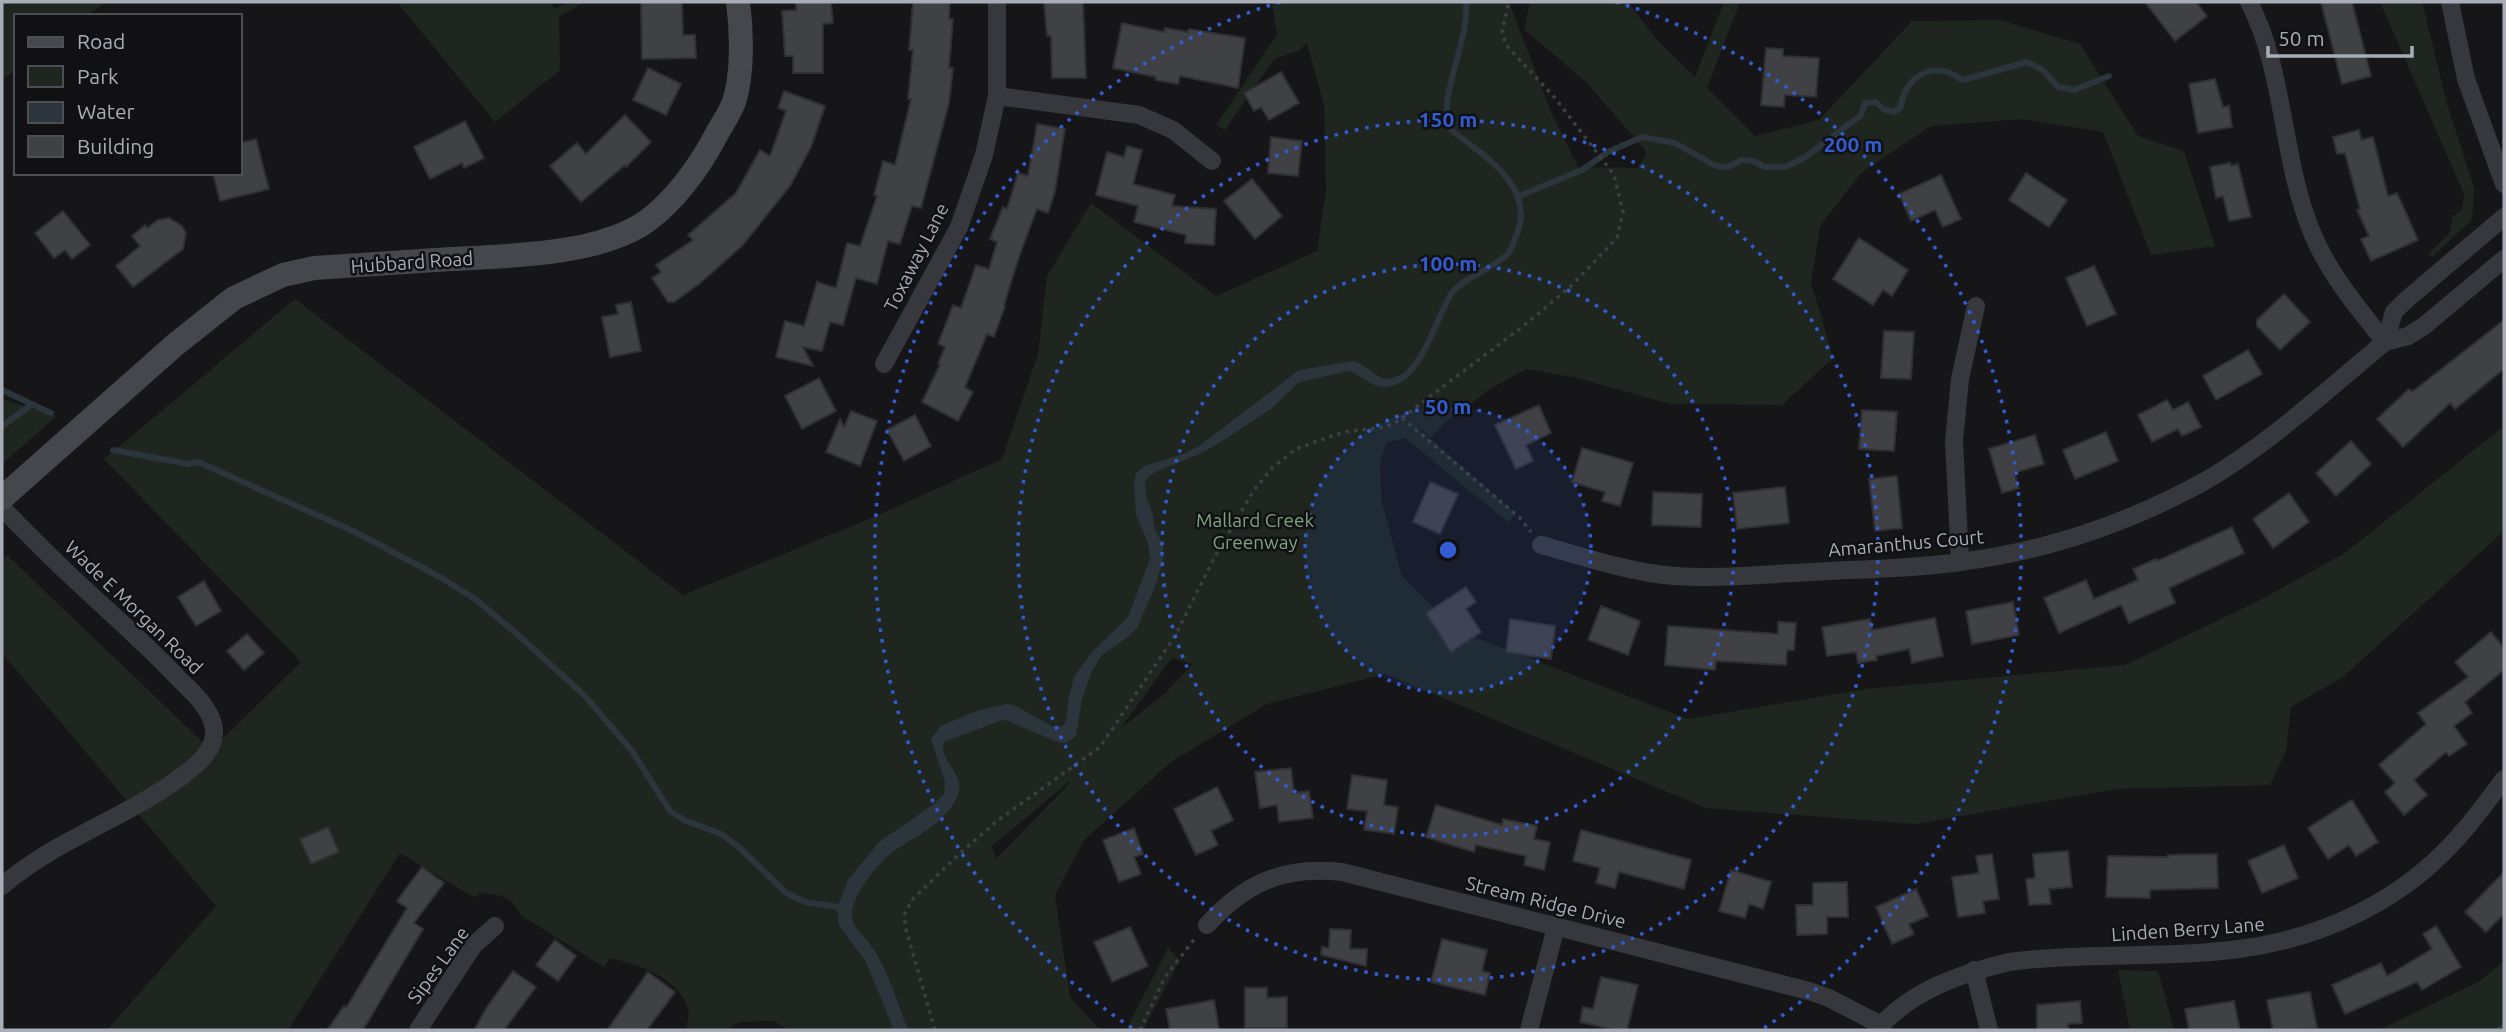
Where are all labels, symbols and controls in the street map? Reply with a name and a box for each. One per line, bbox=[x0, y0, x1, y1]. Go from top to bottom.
legend bbox=[14, 14, 242, 175]
scale bar bbox=[2268, 14, 2412, 58]
text: 50 m bbox=[2278, 26, 2325, 50]
text: Road bbox=[77, 29, 125, 53]
text: Park bbox=[77, 64, 119, 88]
text: Water bbox=[77, 99, 135, 123]
text: 150 m bbox=[1419, 107, 1477, 131]
text: 200 m bbox=[1824, 132, 1882, 156]
text: Building bbox=[77, 134, 154, 158]
street label: Toxaway Lane bbox=[879, 199, 953, 315]
street label: Hubbard Road bbox=[350, 247, 474, 277]
text: 100 m bbox=[1419, 251, 1477, 275]
text: 50 m bbox=[1425, 394, 1471, 418]
park label: Mallard Creek Greenway bbox=[1196, 509, 1314, 553]
street label: Amaranthus Court bbox=[1827, 525, 1985, 561]
street label: Wade E Morgan Road bbox=[61, 536, 207, 678]
centre of rings bbox=[1436, 538, 1460, 562]
street label: Stream Ridge Drive bbox=[1464, 872, 1628, 932]
street label: Linden Berry Lane bbox=[2111, 913, 2265, 945]
street label: Sipes Lane bbox=[403, 922, 473, 1008]

